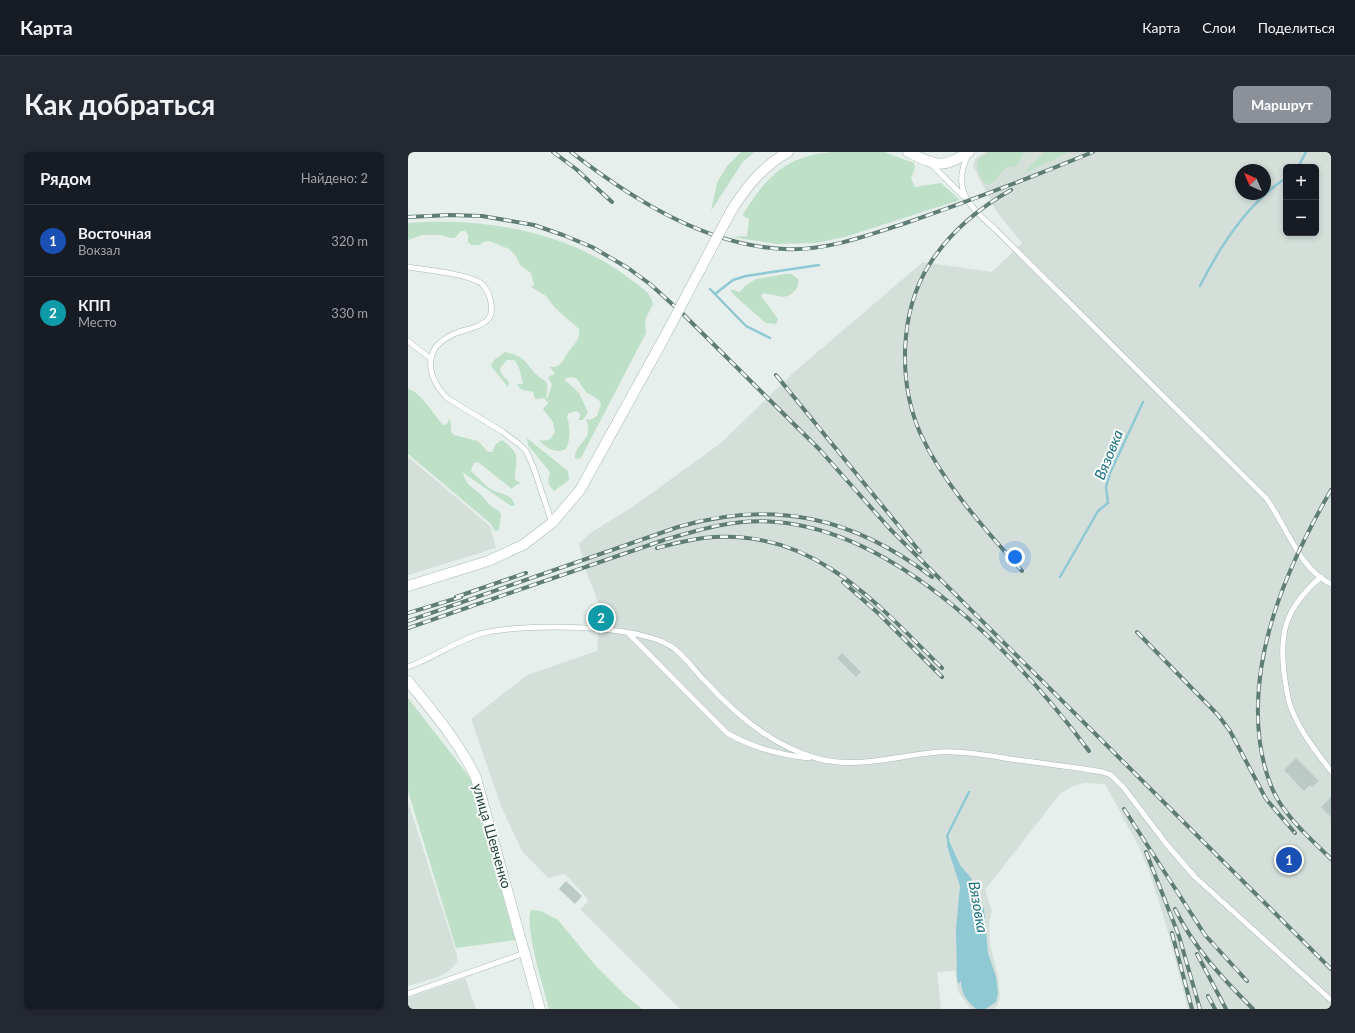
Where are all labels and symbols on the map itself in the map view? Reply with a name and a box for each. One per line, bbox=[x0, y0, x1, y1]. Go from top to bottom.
north arrow bbox=[1235, 164, 1271, 200]
water label: Вязовка bbox=[1090, 427, 1126, 482]
your location bbox=[1005, 547, 1025, 567]
pin: 2 bbox=[588, 603, 614, 633]
street label: улица Шевченко bbox=[469, 781, 516, 890]
pin: 1 bbox=[1276, 845, 1302, 875]
water label: Вязовка bbox=[966, 880, 992, 934]

